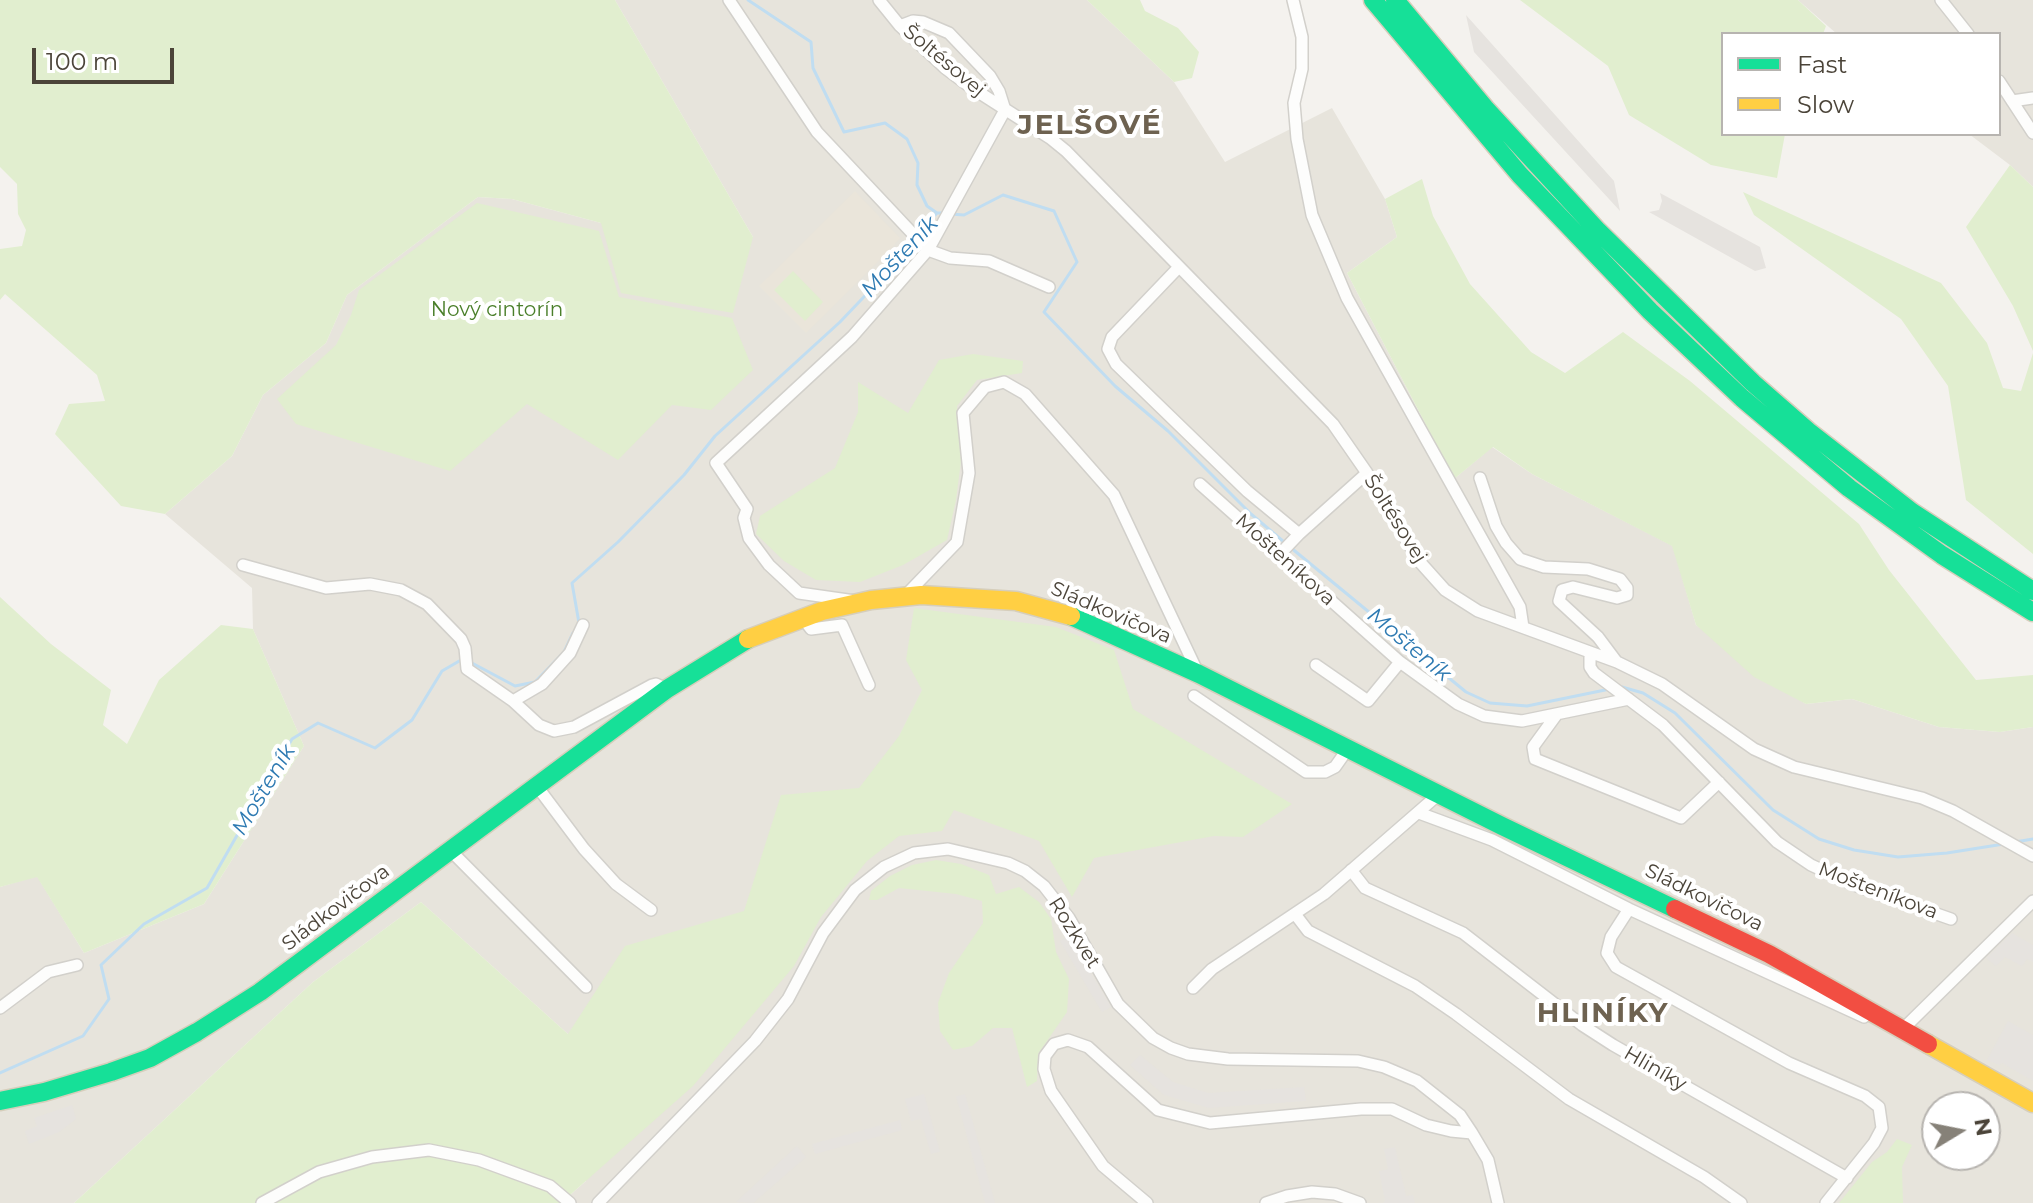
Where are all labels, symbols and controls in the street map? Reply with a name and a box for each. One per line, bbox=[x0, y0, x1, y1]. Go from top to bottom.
street label: Šoltésovej bbox=[898, 20, 990, 102]
scale bar bbox=[36, 32, 178, 82]
legend bbox=[1721, 32, 2001, 136]
text: 100 m bbox=[46, 47, 118, 76]
text: Fast bbox=[1797, 50, 1847, 79]
text: Slow bbox=[1797, 90, 1854, 119]
district label: JELŠOVÉ bbox=[1018, 109, 1162, 143]
water label: Mošteník bbox=[856, 211, 944, 303]
park label: Nový cintorín bbox=[431, 298, 563, 322]
street label: Šoltésovej bbox=[1358, 470, 1432, 568]
street label: Mošteníkova bbox=[1230, 509, 1340, 611]
street label: Sládkovičova bbox=[1047, 577, 1175, 649]
water label: Mošteník bbox=[1362, 602, 1456, 688]
water label: Mošteník bbox=[227, 740, 301, 840]
street label: Mošteníkova bbox=[1815, 857, 1941, 925]
street label: Sládkovičova bbox=[1641, 859, 1767, 937]
street label: Sládkovičova bbox=[277, 860, 395, 956]
street label: Rozkvet bbox=[1043, 893, 1105, 973]
district label: HLINÍKY bbox=[1537, 997, 1669, 1031]
street label: Hliníky bbox=[1619, 1042, 1691, 1096]
north arrow bbox=[1921, 1091, 2001, 1171]
text: N bbox=[1968, 1116, 1998, 1138]

